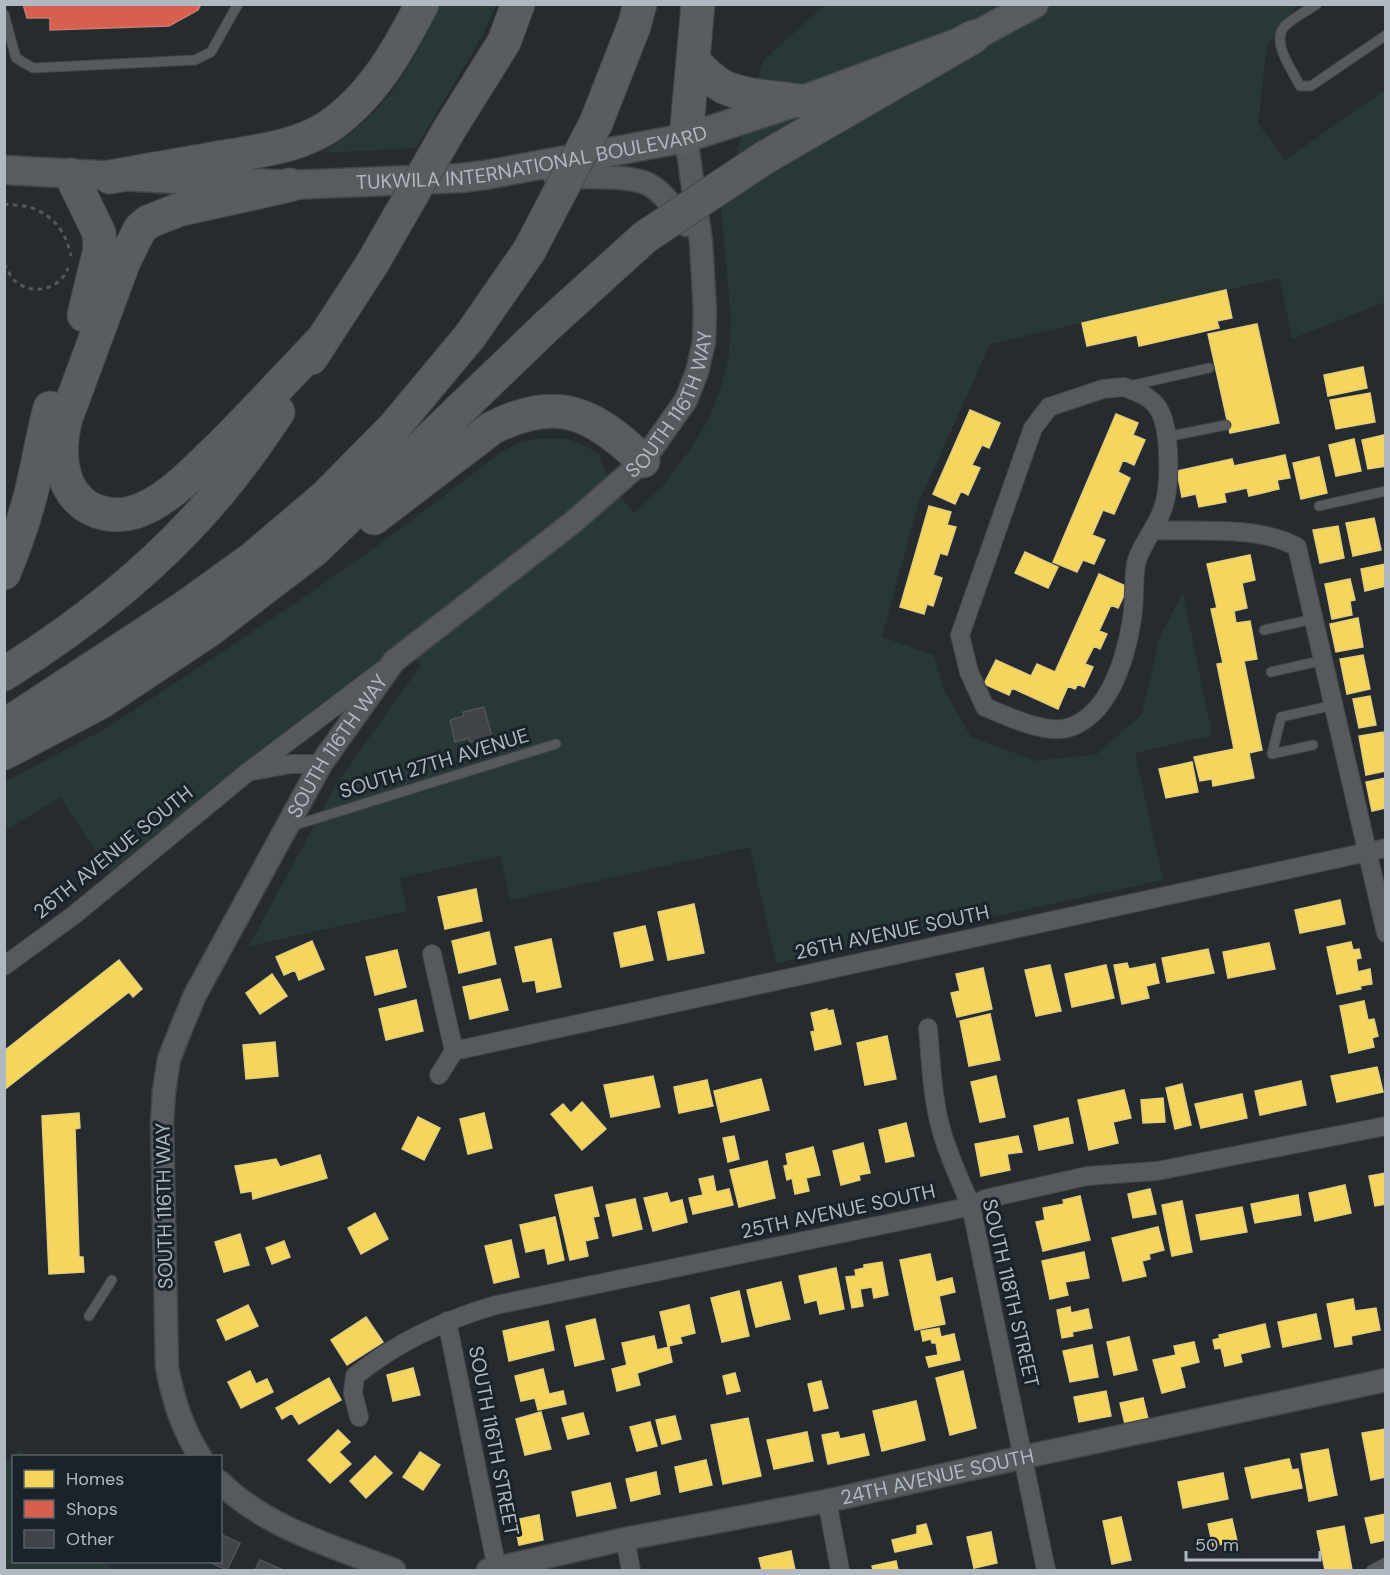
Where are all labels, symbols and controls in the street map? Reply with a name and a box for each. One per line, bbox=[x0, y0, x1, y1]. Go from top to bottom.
street label: TUKWILA INTERNATIONAL BOULEVARD bbox=[356, 119, 710, 195]
street label: SOUTH 116TH WAY bbox=[620, 330, 717, 483]
street label: SOUTH 116TH WAY bbox=[281, 669, 394, 822]
street label: SOUTH 27TH AVENUE bbox=[336, 722, 532, 804]
street label: 26TH AVENUE SOUTH bbox=[28, 780, 198, 924]
street label: 26TH AVENUE SOUTH bbox=[792, 899, 992, 965]
street label: SOUTH 116TH WAY bbox=[150, 1122, 178, 1289]
street label: 25TH AVENUE SOUTH bbox=[738, 1178, 938, 1244]
street label: SOUTH 118TH STREET bbox=[977, 1196, 1045, 1390]
street label: SOUTH 116TH STREET bbox=[463, 1344, 525, 1538]
street label: 24TH AVENUE SOUTH bbox=[838, 1442, 1036, 1511]
legend bbox=[12, 1455, 222, 1563]
text: Homes bbox=[66, 1467, 124, 1491]
text: Shops bbox=[66, 1497, 118, 1521]
scale bar bbox=[1186, 1524, 1320, 1562]
text: Other bbox=[66, 1527, 115, 1551]
text: 50 m bbox=[1195, 1533, 1239, 1557]

